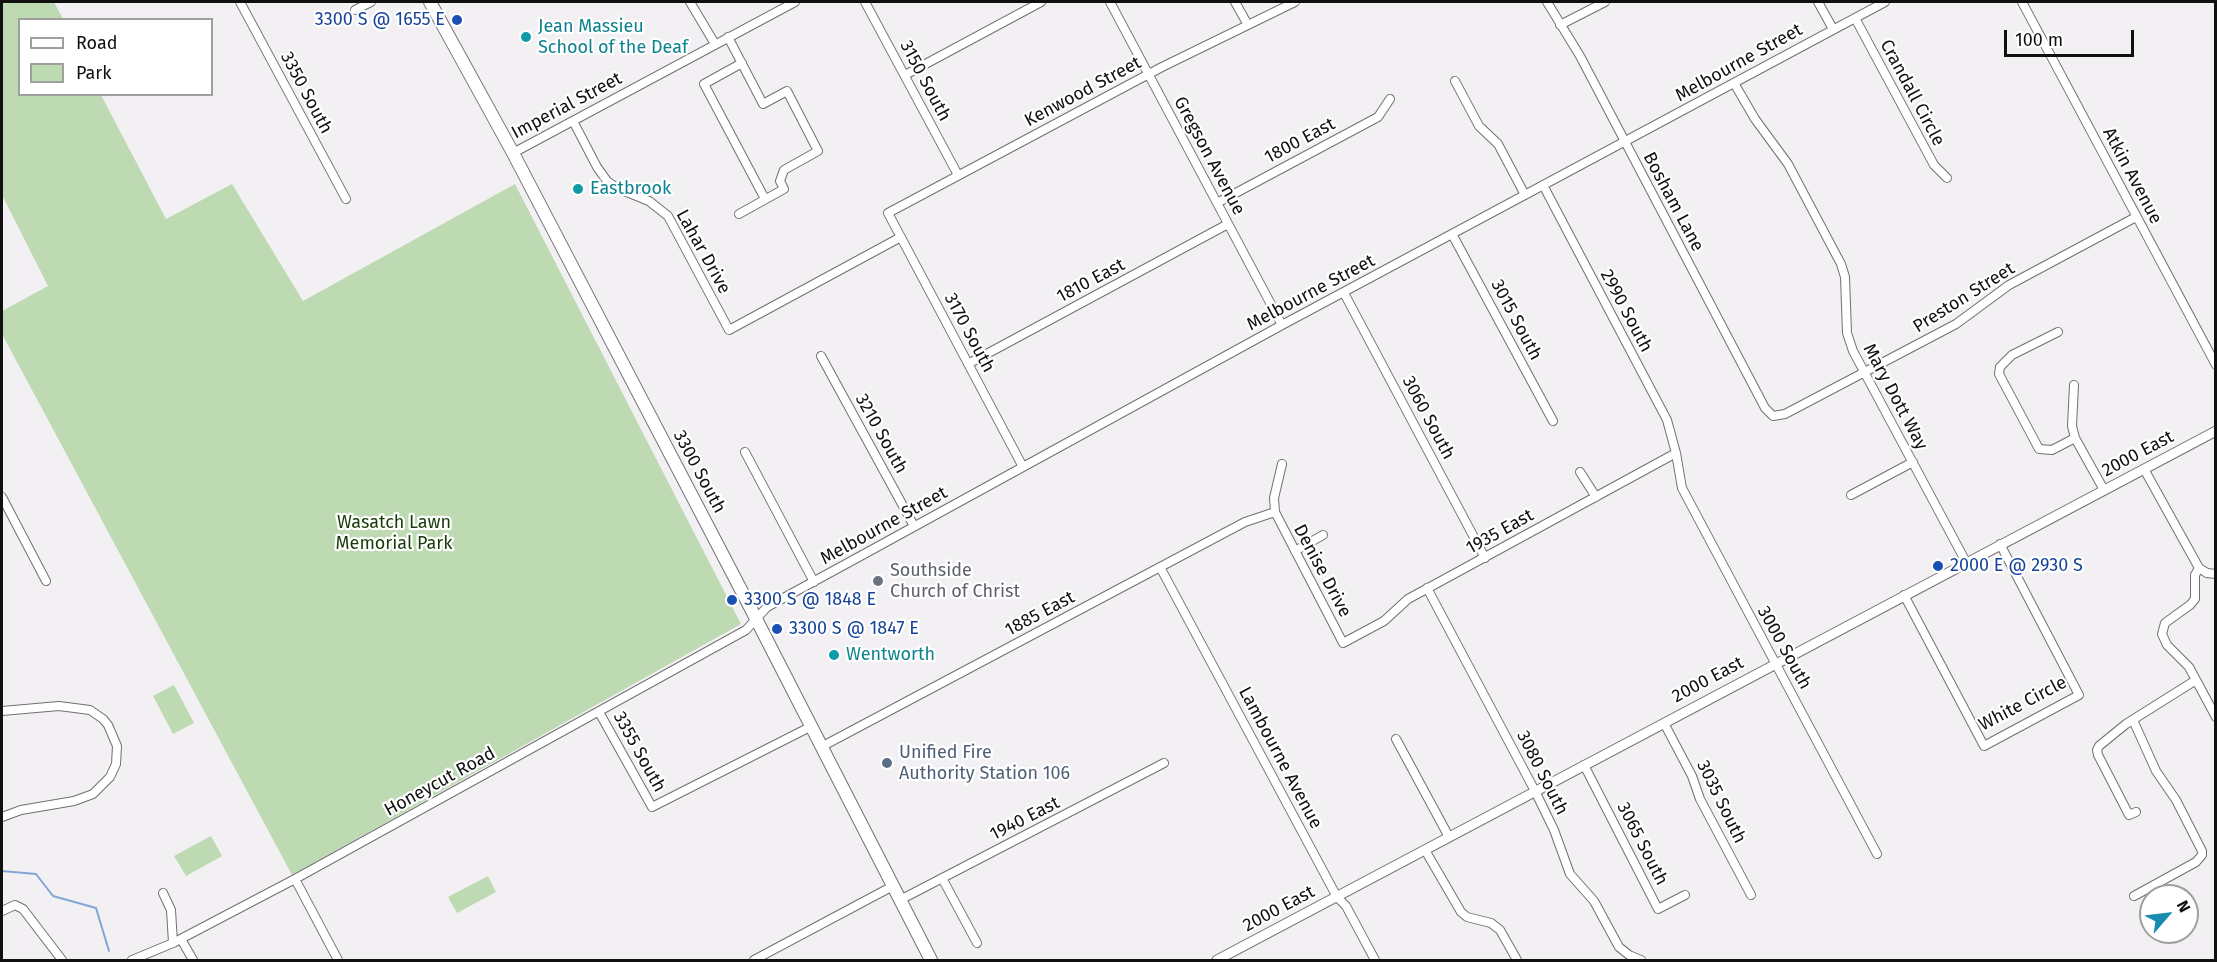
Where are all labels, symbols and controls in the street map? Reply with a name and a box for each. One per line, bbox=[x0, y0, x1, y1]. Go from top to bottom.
place label: 3300 S @ 1655 E bbox=[315, 9, 445, 31]
marker: 3300 S @ 1655 E bbox=[450, 13, 464, 27]
place label: Jean Massieu School of the Deaf bbox=[538, 16, 688, 58]
legend bbox=[18, 18, 213, 96]
scale bar bbox=[2007, 18, 2138, 56]
street label: Melbourne Street bbox=[1672, 19, 1806, 107]
text: 100 m bbox=[2015, 29, 2063, 51]
marker: Jean Massieu School of the Deaf bbox=[519, 30, 533, 44]
text: Road bbox=[76, 32, 118, 54]
street label: Crandall Circle bbox=[1875, 36, 1949, 150]
street label: 3150 South bbox=[895, 37, 955, 125]
street label: 3350 South bbox=[275, 48, 337, 138]
street label: Kenwood Street bbox=[1021, 52, 1145, 132]
text: Park bbox=[76, 62, 111, 84]
street label: Imperial Street bbox=[508, 68, 626, 144]
street label: Gregson Avenue bbox=[1169, 93, 1249, 219]
street label: 1800 East bbox=[1261, 114, 1339, 168]
street label: Atkin Avenue bbox=[2098, 124, 2166, 228]
street label: Bosham Lane bbox=[1638, 149, 1708, 255]
place label: Eastbrook bbox=[590, 178, 671, 200]
marker: Eastbrook bbox=[571, 182, 585, 196]
street label: Lahar Drive bbox=[671, 206, 735, 298]
street label: Melbourne Street bbox=[1243, 250, 1379, 336]
street label: 1810 East bbox=[1053, 254, 1129, 308]
street label: Preston Street bbox=[1909, 258, 2019, 338]
street label: 2990 South bbox=[1595, 266, 1657, 356]
street label: 3015 South bbox=[1486, 276, 1546, 364]
street label: 3170 South bbox=[939, 290, 999, 376]
street label: Mary Dott Way bbox=[1858, 340, 1932, 454]
street label: 3060 South bbox=[1397, 373, 1459, 463]
street label: 3210 South bbox=[850, 390, 912, 478]
street label: 2000 East bbox=[2099, 426, 2177, 482]
street label: 3300 South bbox=[668, 427, 730, 517]
street label: Melbourne Street bbox=[817, 482, 951, 570]
street label: 1935 East bbox=[1463, 505, 1537, 559]
park label: Wasatch Lawn Memorial Park bbox=[336, 512, 452, 554]
street label: Denise Drive bbox=[1288, 521, 1356, 621]
place label: 2000 E @ 2930 S bbox=[1950, 555, 2083, 577]
marker: 2000 E @ 2930 S bbox=[1931, 559, 1945, 573]
place label: Southside Church of Christ bbox=[890, 560, 1020, 602]
marker: Southside Church of Christ bbox=[871, 574, 885, 588]
street label: 1885 East bbox=[1002, 587, 1078, 641]
place label: 3300 S @ 1848 E bbox=[744, 589, 876, 611]
marker: 3300 S @ 1848 E bbox=[725, 593, 739, 607]
street label: 3000 South bbox=[1752, 603, 1816, 693]
place label: 3300 S @ 1847 E bbox=[789, 618, 919, 640]
marker: 3300 S @ 1847 E bbox=[770, 622, 784, 636]
place label: Wentworth bbox=[846, 644, 935, 666]
marker: Wentworth bbox=[827, 648, 841, 662]
street label: 2000 East bbox=[1669, 652, 1747, 708]
street label: White Circle bbox=[1975, 672, 2071, 736]
street label: Lambourne Avenue bbox=[1233, 683, 1327, 833]
street label: 3355 South bbox=[608, 708, 670, 796]
street label: 3080 South bbox=[1512, 727, 1572, 819]
place label: Unified Fire Authority Station 106 bbox=[899, 742, 1070, 784]
street label: Honeycut Road bbox=[381, 743, 499, 821]
marker: Unified Fire Authority Station 106 bbox=[880, 756, 894, 770]
street label: 3035 South bbox=[1692, 757, 1750, 847]
street label: 1940 East bbox=[987, 792, 1063, 846]
street label: 3065 South bbox=[1612, 799, 1672, 889]
street label: 2000 East bbox=[1240, 881, 1318, 937]
north arrow bbox=[2139, 884, 2199, 944]
text: N bbox=[2173, 897, 2194, 915]

